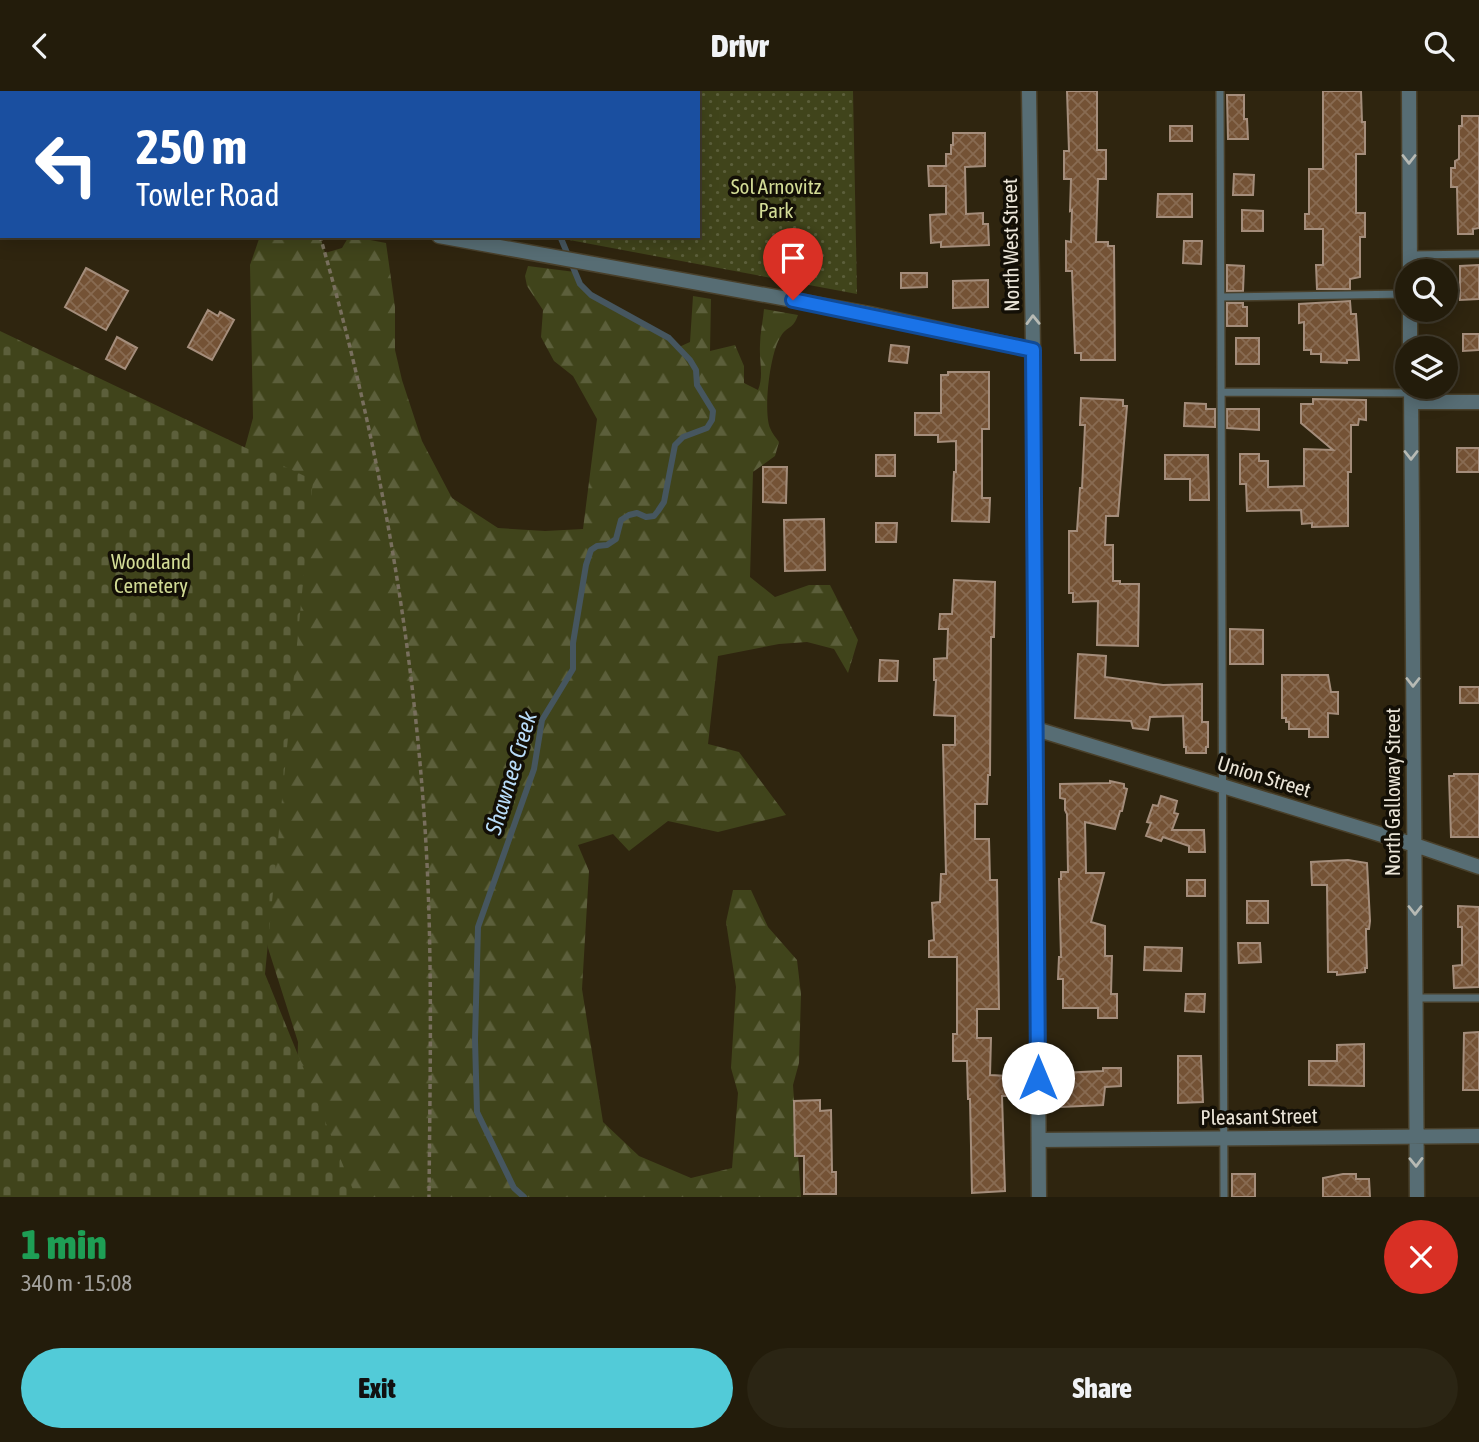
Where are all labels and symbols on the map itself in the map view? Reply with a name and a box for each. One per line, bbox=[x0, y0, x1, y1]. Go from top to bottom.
one-way arrow bbox=[1401, 154, 1417, 165]
park label: Sol Arnovitz Park bbox=[731, 174, 822, 222]
street label: North West Street bbox=[997, 178, 1023, 312]
pin bbox=[763, 228, 823, 300]
one-way arrow bbox=[1025, 315, 1041, 325]
one-way arrow bbox=[1403, 450, 1419, 461]
park label: Woodland Cemetery bbox=[111, 549, 191, 597]
one-way arrow bbox=[1405, 678, 1421, 688]
water label: Shawnee Creek bbox=[480, 708, 542, 838]
street label: North Galloway Street bbox=[1380, 708, 1404, 876]
street label: Union Street bbox=[1215, 750, 1314, 802]
one-way arrow bbox=[1407, 905, 1423, 916]
position arrow bbox=[1001, 1041, 1075, 1115]
street label: Pleasant Street bbox=[1200, 1103, 1318, 1129]
one-way arrow bbox=[1408, 1157, 1424, 1168]

